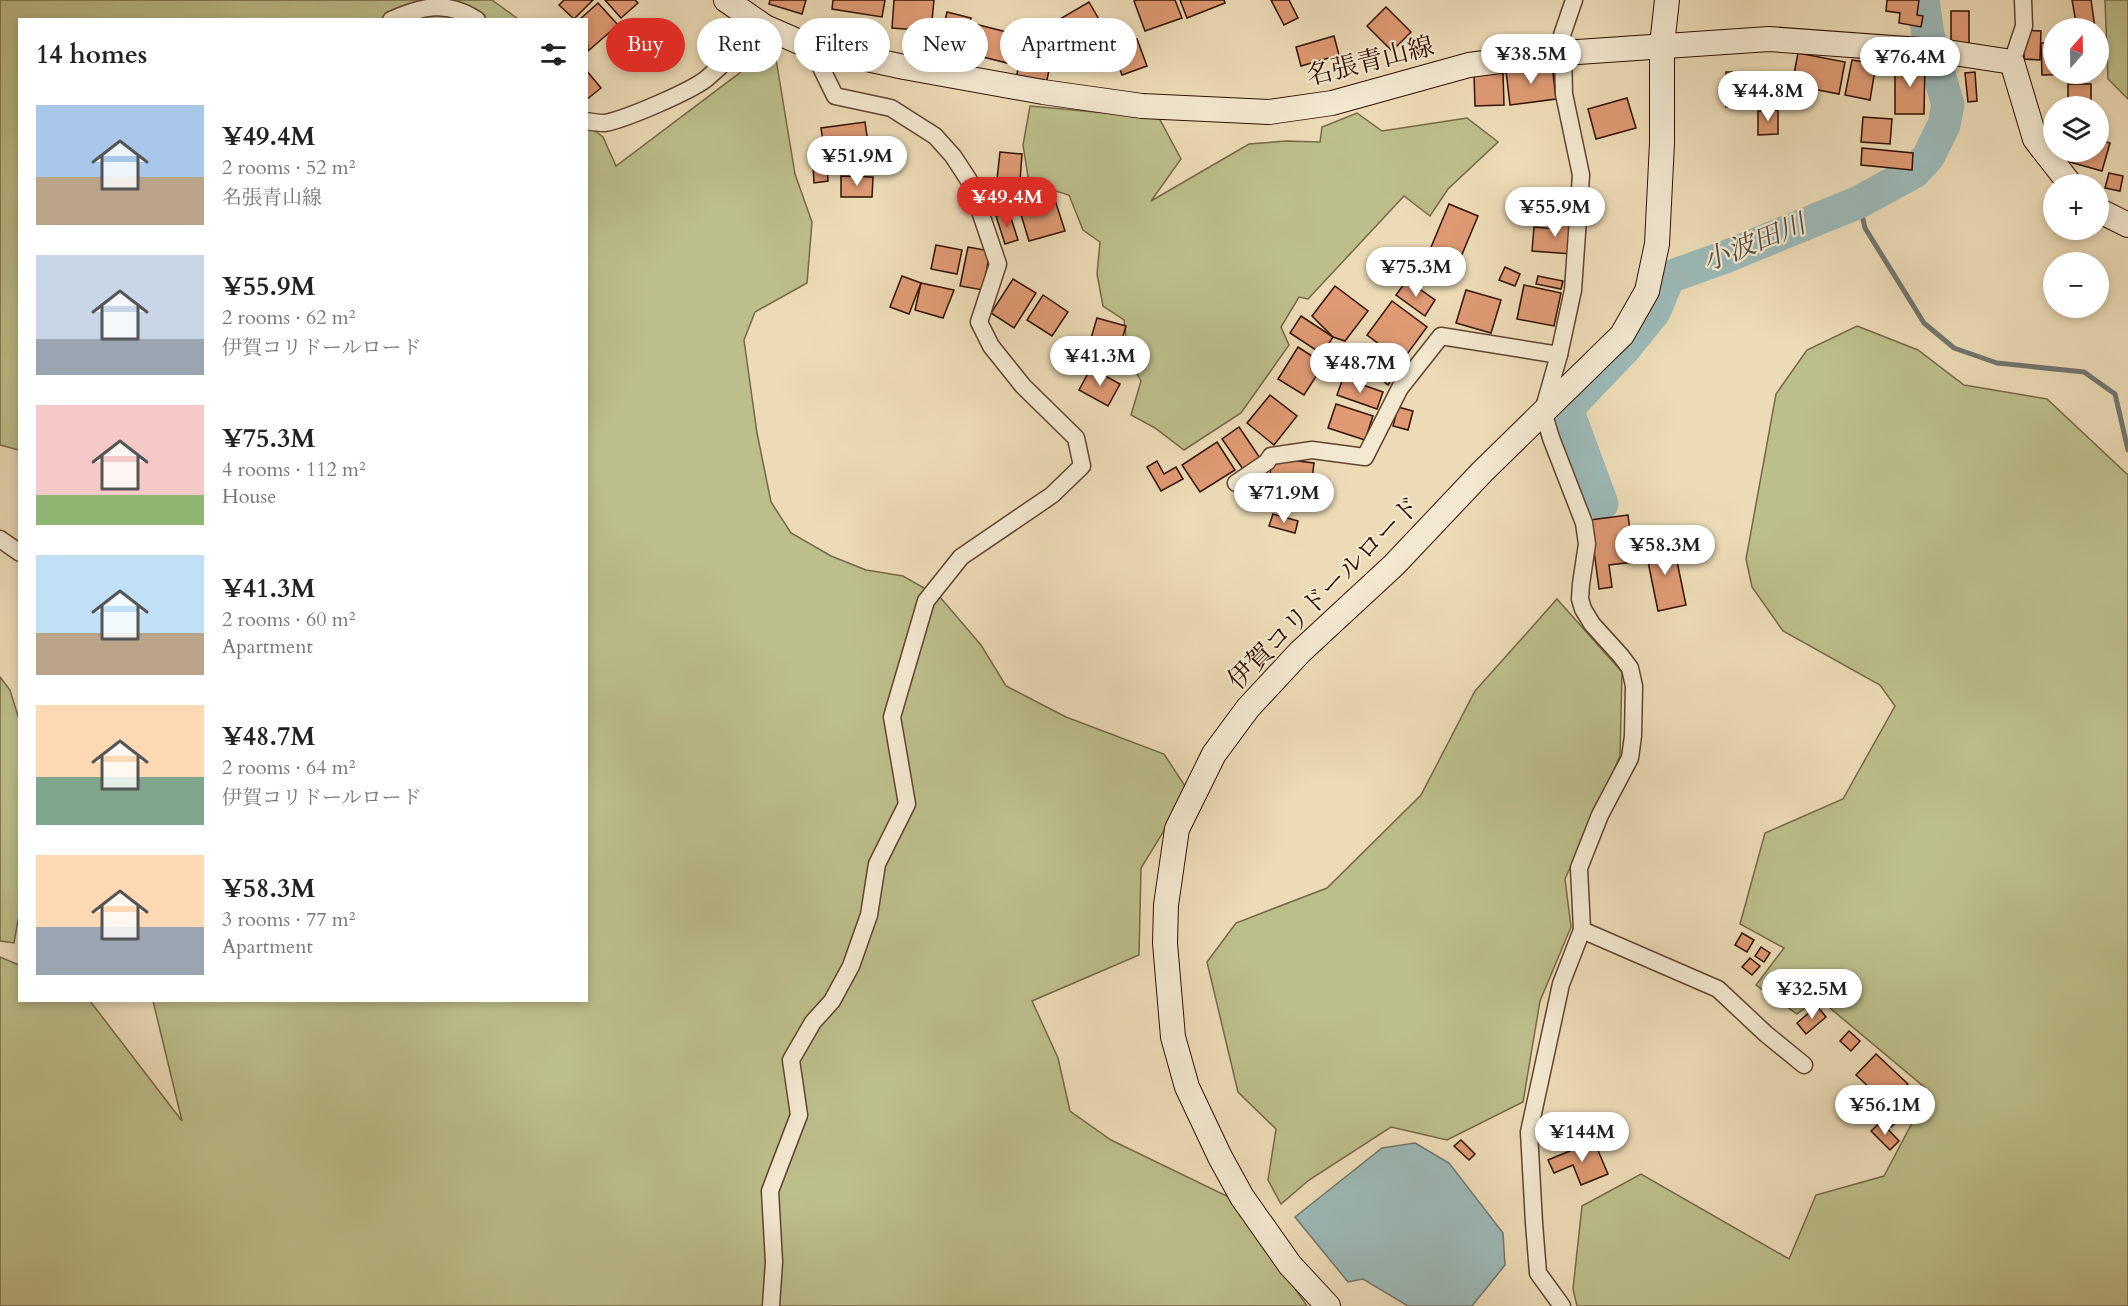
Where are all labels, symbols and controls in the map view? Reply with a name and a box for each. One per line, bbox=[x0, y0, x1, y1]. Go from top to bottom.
chip: Buy bbox=[606, 18, 685, 72]
chip: Rent bbox=[697, 18, 782, 72]
chip: Filters bbox=[794, 18, 890, 72]
chip: New bbox=[902, 18, 988, 72]
chip: Apartment bbox=[1000, 18, 1137, 72]
north arrow bbox=[2043, 18, 2109, 84]
map controls bbox=[2043, 18, 2109, 318]
street label: 名張青山線 bbox=[1303, 28, 1437, 94]
pin: ¥38.5M bbox=[1482, 34, 1580, 85]
text: 14 homes bbox=[36, 37, 147, 72]
pin: ¥76.4M bbox=[1861, 37, 1959, 88]
icon: filters bbox=[537, 38, 570, 71]
text: ¥38.5M bbox=[1495, 40, 1567, 67]
text: ¥76.4M bbox=[1874, 43, 1946, 70]
pin: ¥44.8M bbox=[1719, 71, 1817, 122]
text: ¥44.8M bbox=[1732, 77, 1804, 104]
button: layers bbox=[2043, 96, 2109, 162]
text: ¥49.4M bbox=[222, 119, 315, 154]
icon: home bbox=[84, 129, 156, 201]
pin: ¥51.9M bbox=[808, 136, 906, 187]
text: ¥51.9M bbox=[821, 142, 893, 169]
text: 2 rooms · 52 m² bbox=[222, 154, 355, 181]
button: + bbox=[2043, 174, 2109, 240]
pin: ¥49.4M bbox=[958, 177, 1056, 228]
text: ¥49.4M bbox=[971, 183, 1043, 210]
text: 名張青山線 bbox=[222, 184, 322, 211]
pin: ¥55.9M bbox=[1506, 187, 1604, 238]
text: ¥55.9M bbox=[1519, 193, 1591, 220]
water label: 小波田川 bbox=[1697, 204, 1814, 280]
pin: ¥75.3M bbox=[1367, 247, 1465, 298]
button: − bbox=[2043, 252, 2109, 318]
text: ¥75.3M bbox=[1380, 253, 1452, 280]
text: ¥55.9M bbox=[222, 269, 315, 304]
icon: home bbox=[84, 279, 156, 351]
text: 2 rooms · 62 m² bbox=[222, 304, 355, 331]
text: 伊賀コリドールロード bbox=[222, 334, 422, 361]
pin: ¥41.3M bbox=[1051, 336, 1149, 387]
text: ¥41.3M bbox=[1064, 342, 1136, 369]
pin: ¥48.7M bbox=[1311, 343, 1409, 394]
text: ¥48.7M bbox=[1324, 349, 1396, 376]
text: ¥75.3M bbox=[222, 421, 315, 456]
icon: home bbox=[84, 429, 156, 501]
text: 4 rooms · 112 m² bbox=[222, 456, 366, 483]
pin: ¥71.9M bbox=[1235, 473, 1333, 524]
text: ¥71.9M bbox=[1248, 479, 1320, 506]
text: House bbox=[222, 483, 276, 510]
street label: 伊賀コリドールロード bbox=[1220, 489, 1428, 697]
pin: ¥58.3M bbox=[1616, 525, 1714, 576]
text: ¥58.3M bbox=[1629, 531, 1701, 558]
text: ¥41.3M bbox=[222, 571, 315, 606]
icon: home bbox=[84, 579, 156, 651]
text: 2 rooms · 60 m² bbox=[222, 606, 355, 633]
text: Apartment bbox=[222, 633, 313, 660]
text: ¥48.7M bbox=[222, 719, 315, 754]
icon: home bbox=[84, 729, 156, 801]
text: 2 rooms · 64 m² bbox=[222, 754, 355, 781]
text: 伊賀コリドールロード bbox=[222, 784, 422, 811]
text: ¥58.3M bbox=[222, 871, 315, 906]
icon: home bbox=[84, 879, 156, 951]
text: 3 rooms · 77 m² bbox=[222, 906, 355, 933]
text: Apartment bbox=[222, 933, 313, 960]
pin: ¥32.5M bbox=[1763, 969, 1861, 1020]
text: ¥32.5M bbox=[1776, 975, 1848, 1002]
pin: ¥56.1M bbox=[1836, 1085, 1934, 1136]
text: ¥56.1M bbox=[1849, 1091, 1921, 1118]
pin: ¥144M bbox=[1540, 1112, 1624, 1163]
text: ¥144M bbox=[1549, 1118, 1615, 1145]

